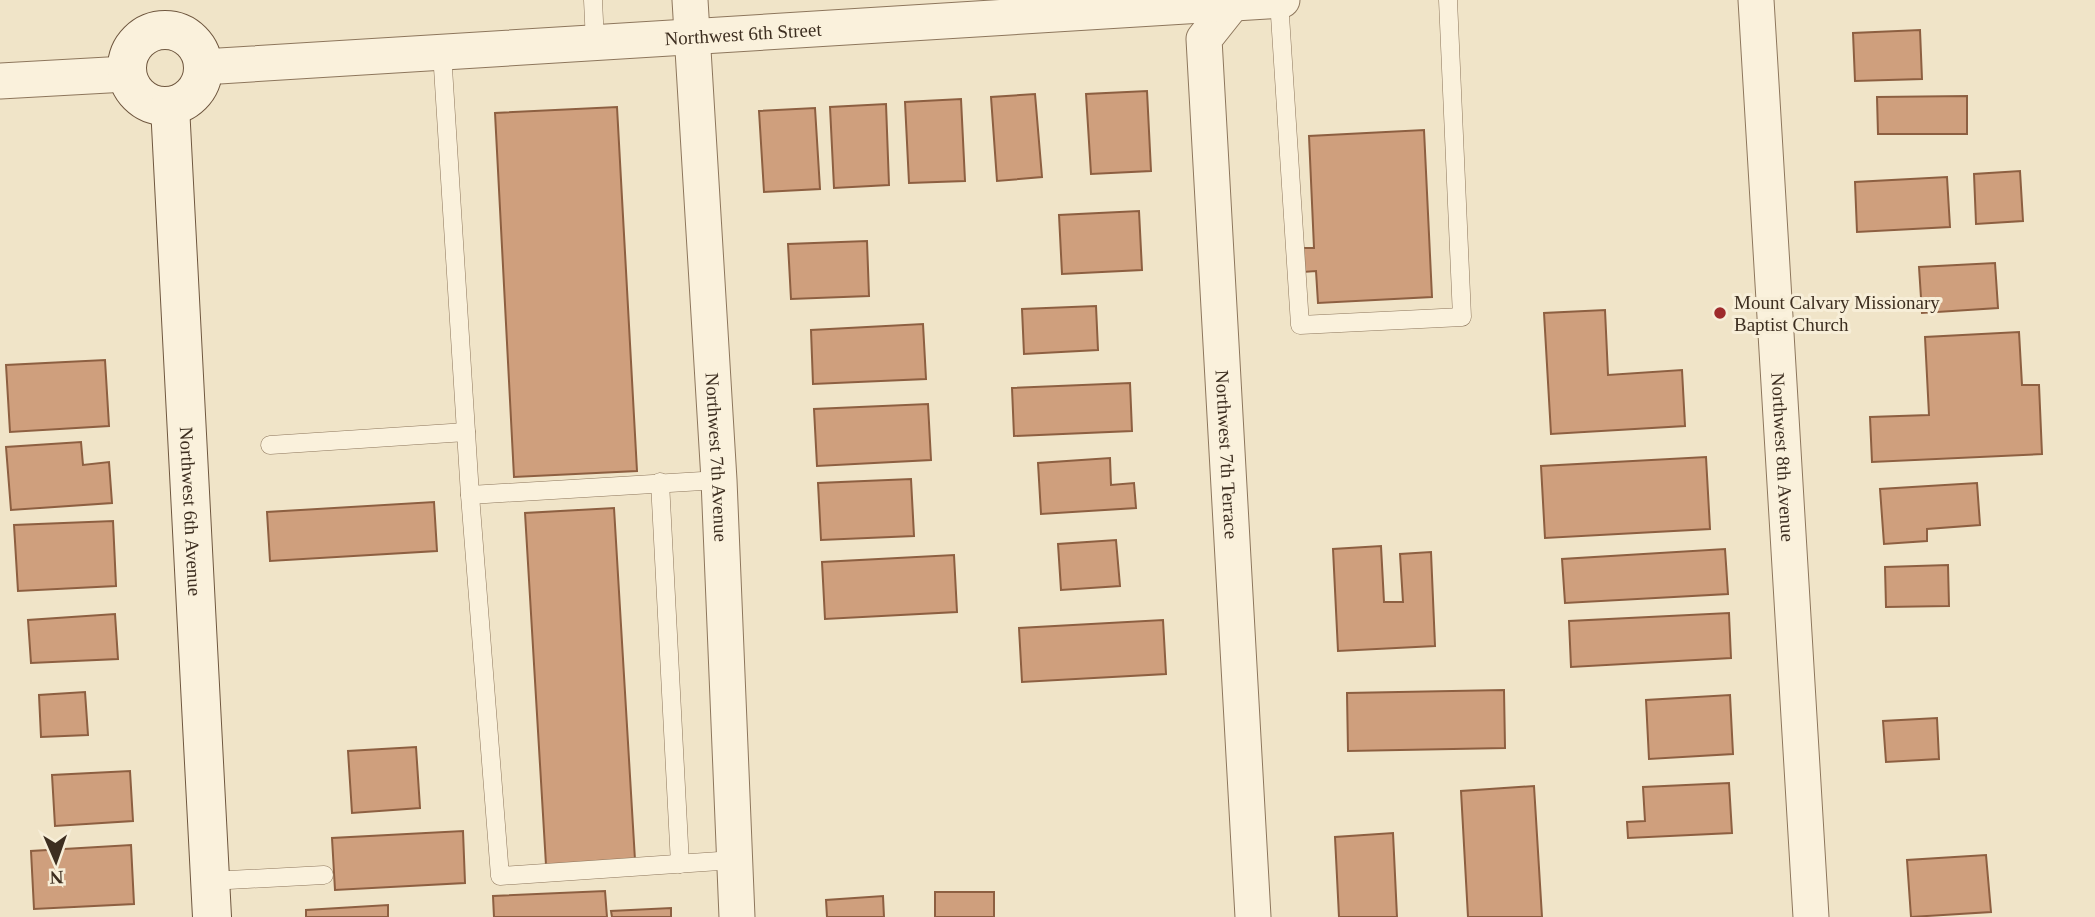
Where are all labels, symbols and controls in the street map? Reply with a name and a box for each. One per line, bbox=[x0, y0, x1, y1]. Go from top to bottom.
street label: Northwest 6th Street bbox=[664, 18, 823, 49]
place label: Mount Calvary Missionary Baptist Church bbox=[1734, 292, 1940, 335]
marker: Mount Calvary Missionary Baptist Church bbox=[1712, 305, 1728, 321]
street label: Northwest 7th Terrace bbox=[1212, 369, 1242, 540]
street label: Northwest 7th Avenue bbox=[702, 372, 732, 542]
street label: Northwest 8th Avenue bbox=[1768, 372, 1799, 542]
street label: Northwest 6th Avenue bbox=[176, 426, 206, 597]
north arrow bbox=[21, 826, 91, 896]
text: N bbox=[49, 867, 64, 888]

